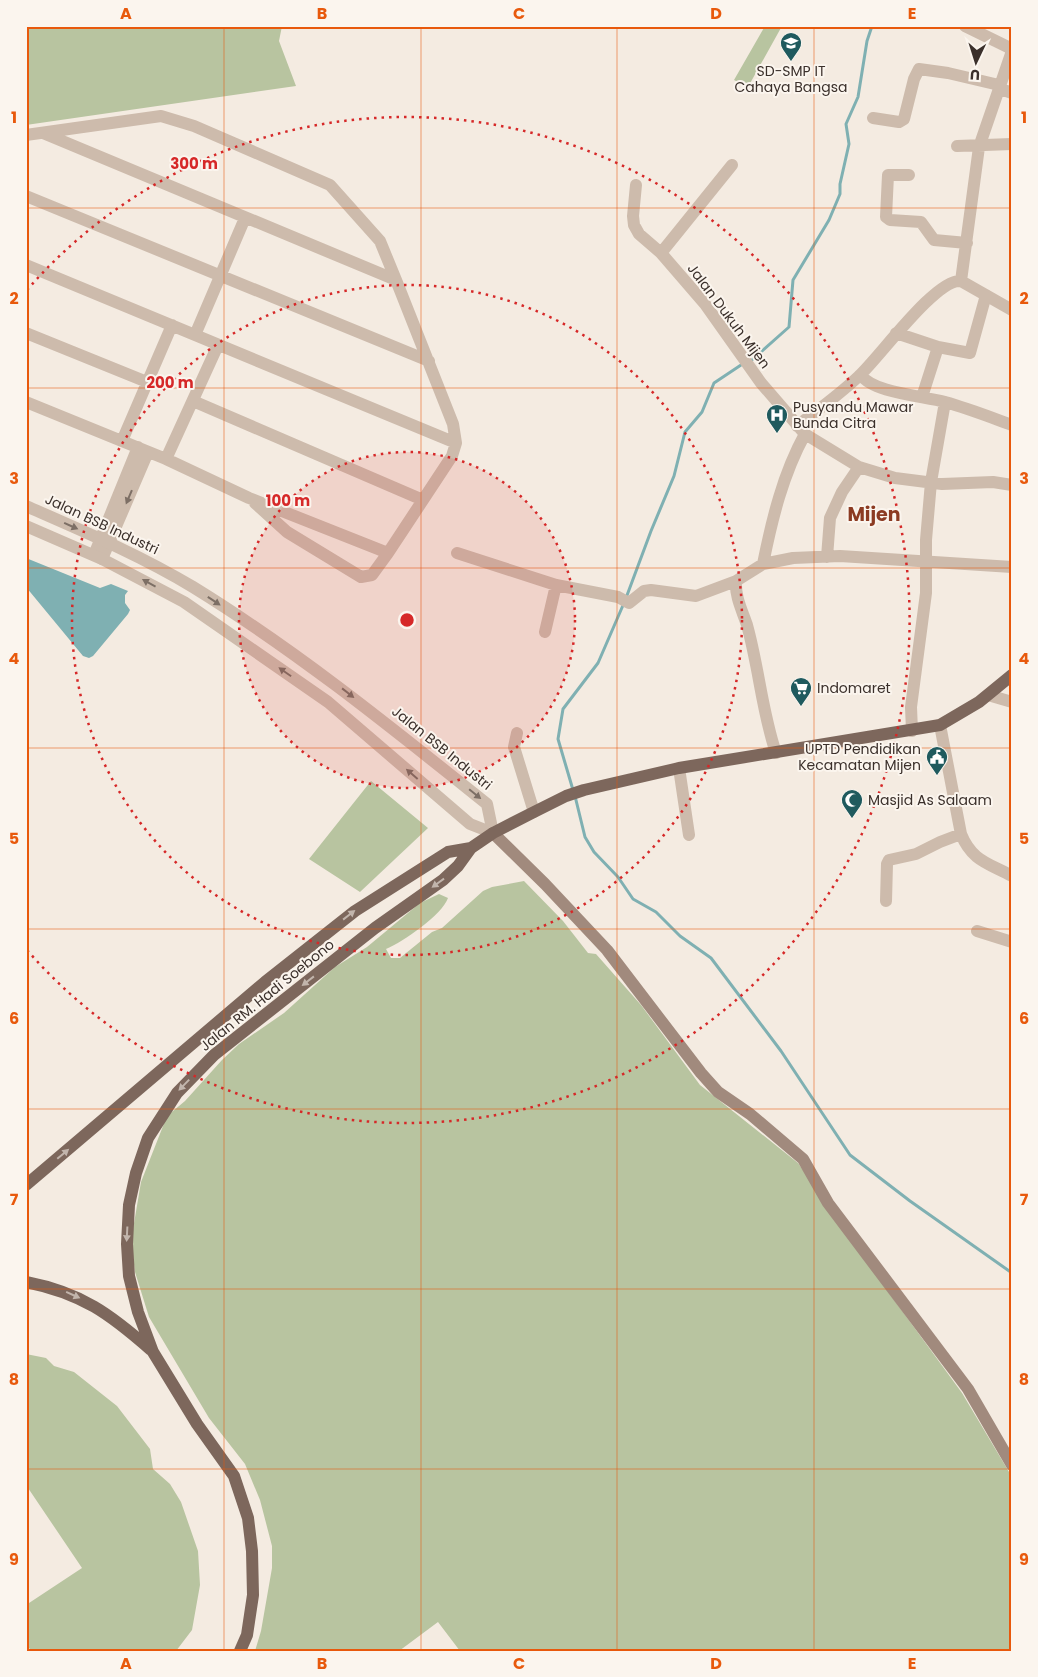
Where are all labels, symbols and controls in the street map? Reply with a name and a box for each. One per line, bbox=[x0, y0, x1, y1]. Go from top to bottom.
text: A bbox=[120, 2, 132, 25]
text: B bbox=[317, 2, 327, 25]
text: C bbox=[513, 2, 525, 25]
text: D bbox=[710, 2, 722, 25]
text: E bbox=[908, 2, 916, 25]
school or university icon: SD-SMP IT Cahaya Bangsa bbox=[779, 31, 803, 62]
north arrow bbox=[950, 38, 1000, 88]
place label: SD-SMP IT Cahaya Bangsa bbox=[734, 61, 848, 97]
text: U bbox=[969, 65, 981, 85]
text: 1 bbox=[11, 106, 17, 129]
text: 1 bbox=[1021, 106, 1027, 129]
text: 300 m bbox=[170, 153, 218, 174]
street label: Jalan Dukuh Mijen bbox=[683, 259, 775, 373]
text: 2 bbox=[9, 287, 19, 310]
text: 2 bbox=[1019, 287, 1029, 310]
text: 200 m bbox=[146, 372, 194, 393]
place label: Pusyandu Mawar Bunda Citra bbox=[793, 397, 914, 433]
hospital icon: Pusyandu Mawar Bunda Citra bbox=[765, 403, 789, 434]
text: 3 bbox=[9, 467, 19, 490]
text: 3 bbox=[1019, 467, 1029, 490]
street label: Jalan BSB Industri bbox=[42, 489, 162, 559]
one-way arrow bbox=[124, 489, 132, 504]
text: 100 m bbox=[266, 490, 310, 511]
district label: Mijen bbox=[847, 501, 901, 528]
one-way arrow bbox=[64, 522, 78, 530]
one-way arrow bbox=[142, 579, 157, 587]
one-way arrow bbox=[208, 596, 221, 606]
centre of rings bbox=[398, 611, 416, 629]
text: 4 bbox=[9, 647, 20, 670]
text: 4 bbox=[1019, 647, 1030, 670]
one-way arrow bbox=[278, 667, 292, 677]
supermarket icon: Indomaret bbox=[789, 676, 813, 707]
place label: Indomaret bbox=[817, 678, 891, 698]
one-way arrow bbox=[341, 688, 355, 698]
street label: Jalan BSB Industri bbox=[388, 701, 496, 795]
place label: UPTD Pendidikan Kecamatan Mijen bbox=[798, 739, 921, 775]
public building icon: UPTD Pendidikan Kecamatan Mijen bbox=[925, 745, 949, 776]
one-way arrow bbox=[405, 768, 418, 779]
mosque icon: Masjid As Salaam bbox=[840, 788, 864, 819]
one-way arrow bbox=[469, 789, 482, 800]
place label: Masjid As Salaam bbox=[868, 790, 992, 810]
text: 5 bbox=[9, 827, 19, 850]
text: 5 bbox=[1019, 827, 1029, 850]
one-way arrow bbox=[431, 878, 445, 888]
one-way arrow bbox=[342, 910, 356, 920]
street label: Jalan RM. Hadi Soebono bbox=[196, 934, 339, 1056]
one-way arrow bbox=[302, 975, 315, 986]
text: 6 bbox=[9, 1007, 19, 1030]
text: 6 bbox=[1019, 1007, 1029, 1030]
one-way arrow bbox=[178, 1079, 190, 1091]
one-way arrow bbox=[57, 1148, 69, 1160]
text: 7 bbox=[10, 1188, 19, 1211]
text: 7 bbox=[1020, 1188, 1029, 1211]
one-way arrow bbox=[123, 1226, 131, 1242]
one-way arrow bbox=[66, 1292, 80, 1300]
text: 8 bbox=[9, 1368, 19, 1391]
text: 8 bbox=[1019, 1368, 1029, 1391]
text: 9 bbox=[9, 1548, 19, 1571]
text: 9 bbox=[1019, 1548, 1029, 1571]
text: A bbox=[120, 1652, 132, 1675]
text: B bbox=[317, 1652, 327, 1675]
text: C bbox=[513, 1652, 525, 1675]
text: D bbox=[710, 1652, 722, 1675]
text: E bbox=[908, 1652, 916, 1675]

